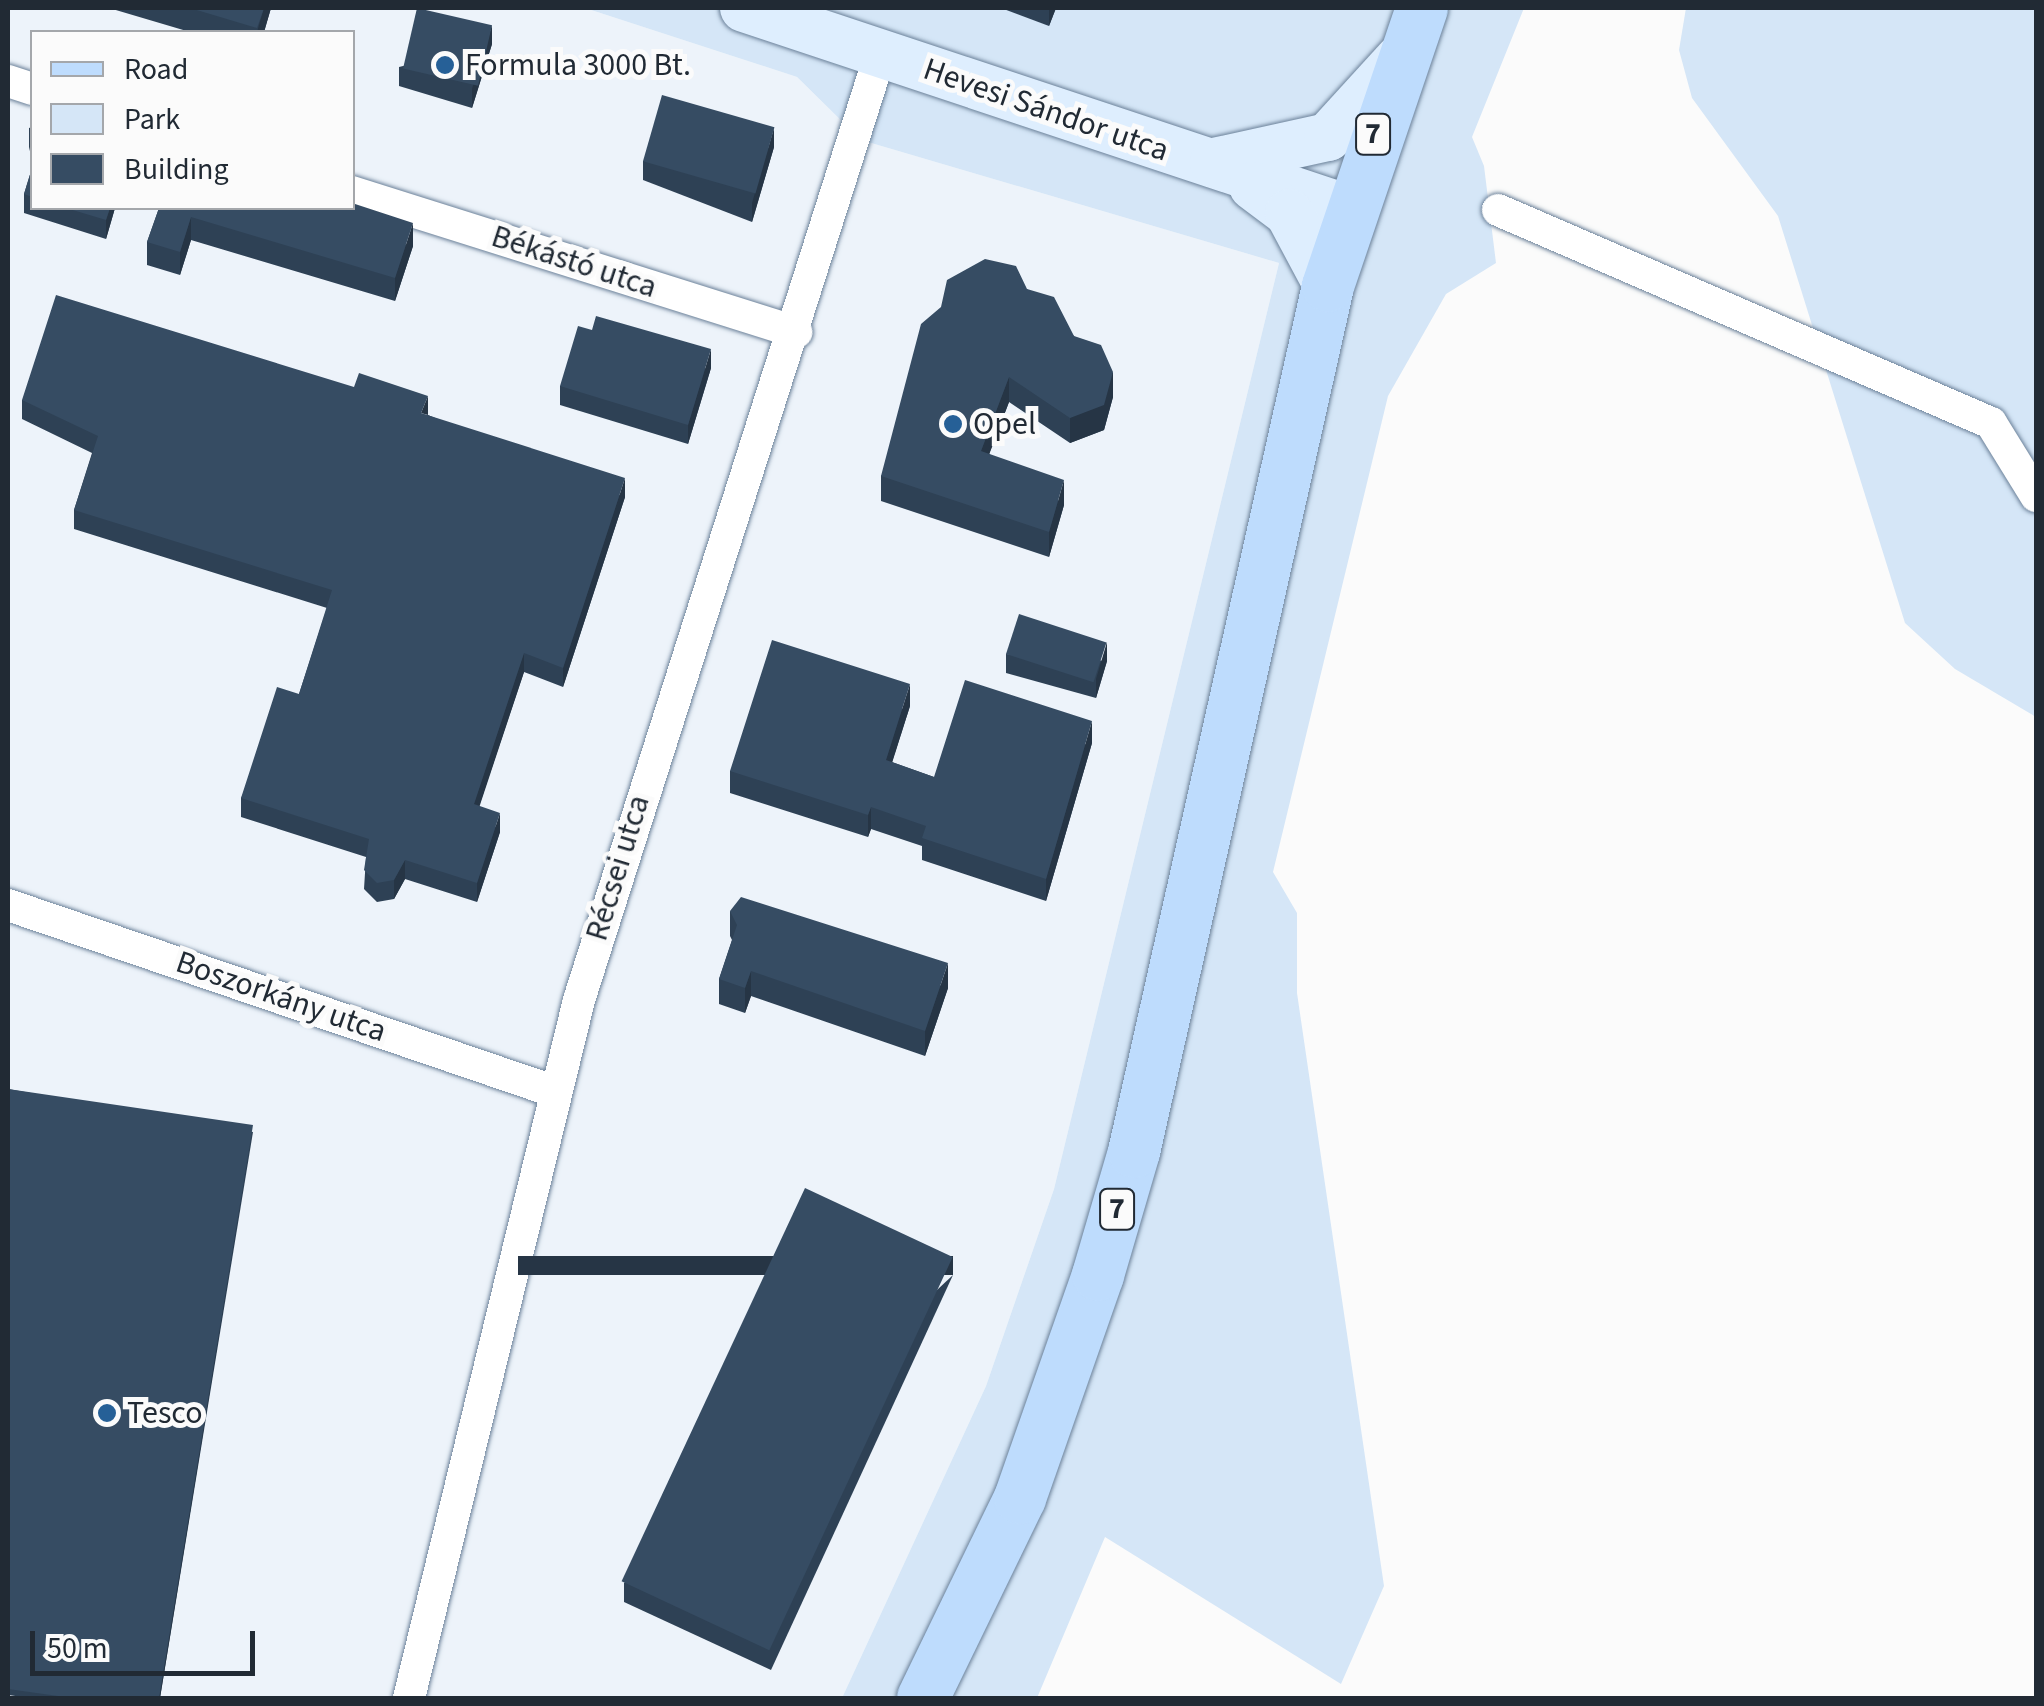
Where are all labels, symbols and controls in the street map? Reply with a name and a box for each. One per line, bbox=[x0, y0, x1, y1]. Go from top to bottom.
legend bbox=[30, 30, 355, 210]
place label: Formula 3000 Bt. bbox=[465, 46, 691, 84]
text: Road bbox=[124, 48, 188, 91]
street label: Hevesi Sándor utca bbox=[918, 50, 1174, 170]
marker: Formula 3000 Bt. bbox=[434, 54, 456, 76]
text: Park bbox=[124, 98, 180, 141]
road number: 7 bbox=[1353, 109, 1393, 159]
text: Building bbox=[124, 148, 229, 191]
street label: Békástó utca bbox=[487, 217, 661, 307]
place label: Opel bbox=[973, 405, 1036, 443]
marker: Opel bbox=[942, 413, 964, 435]
street label: Récsei utca bbox=[578, 791, 658, 945]
street label: Boszorkány utca bbox=[171, 943, 391, 1051]
road number: 7 bbox=[1097, 1184, 1137, 1234]
place label: Tesco bbox=[127, 1394, 203, 1432]
marker: Tesco bbox=[96, 1402, 118, 1424]
scale bar bbox=[35, 1611, 260, 1673]
text: 50 m bbox=[47, 1627, 108, 1670]

